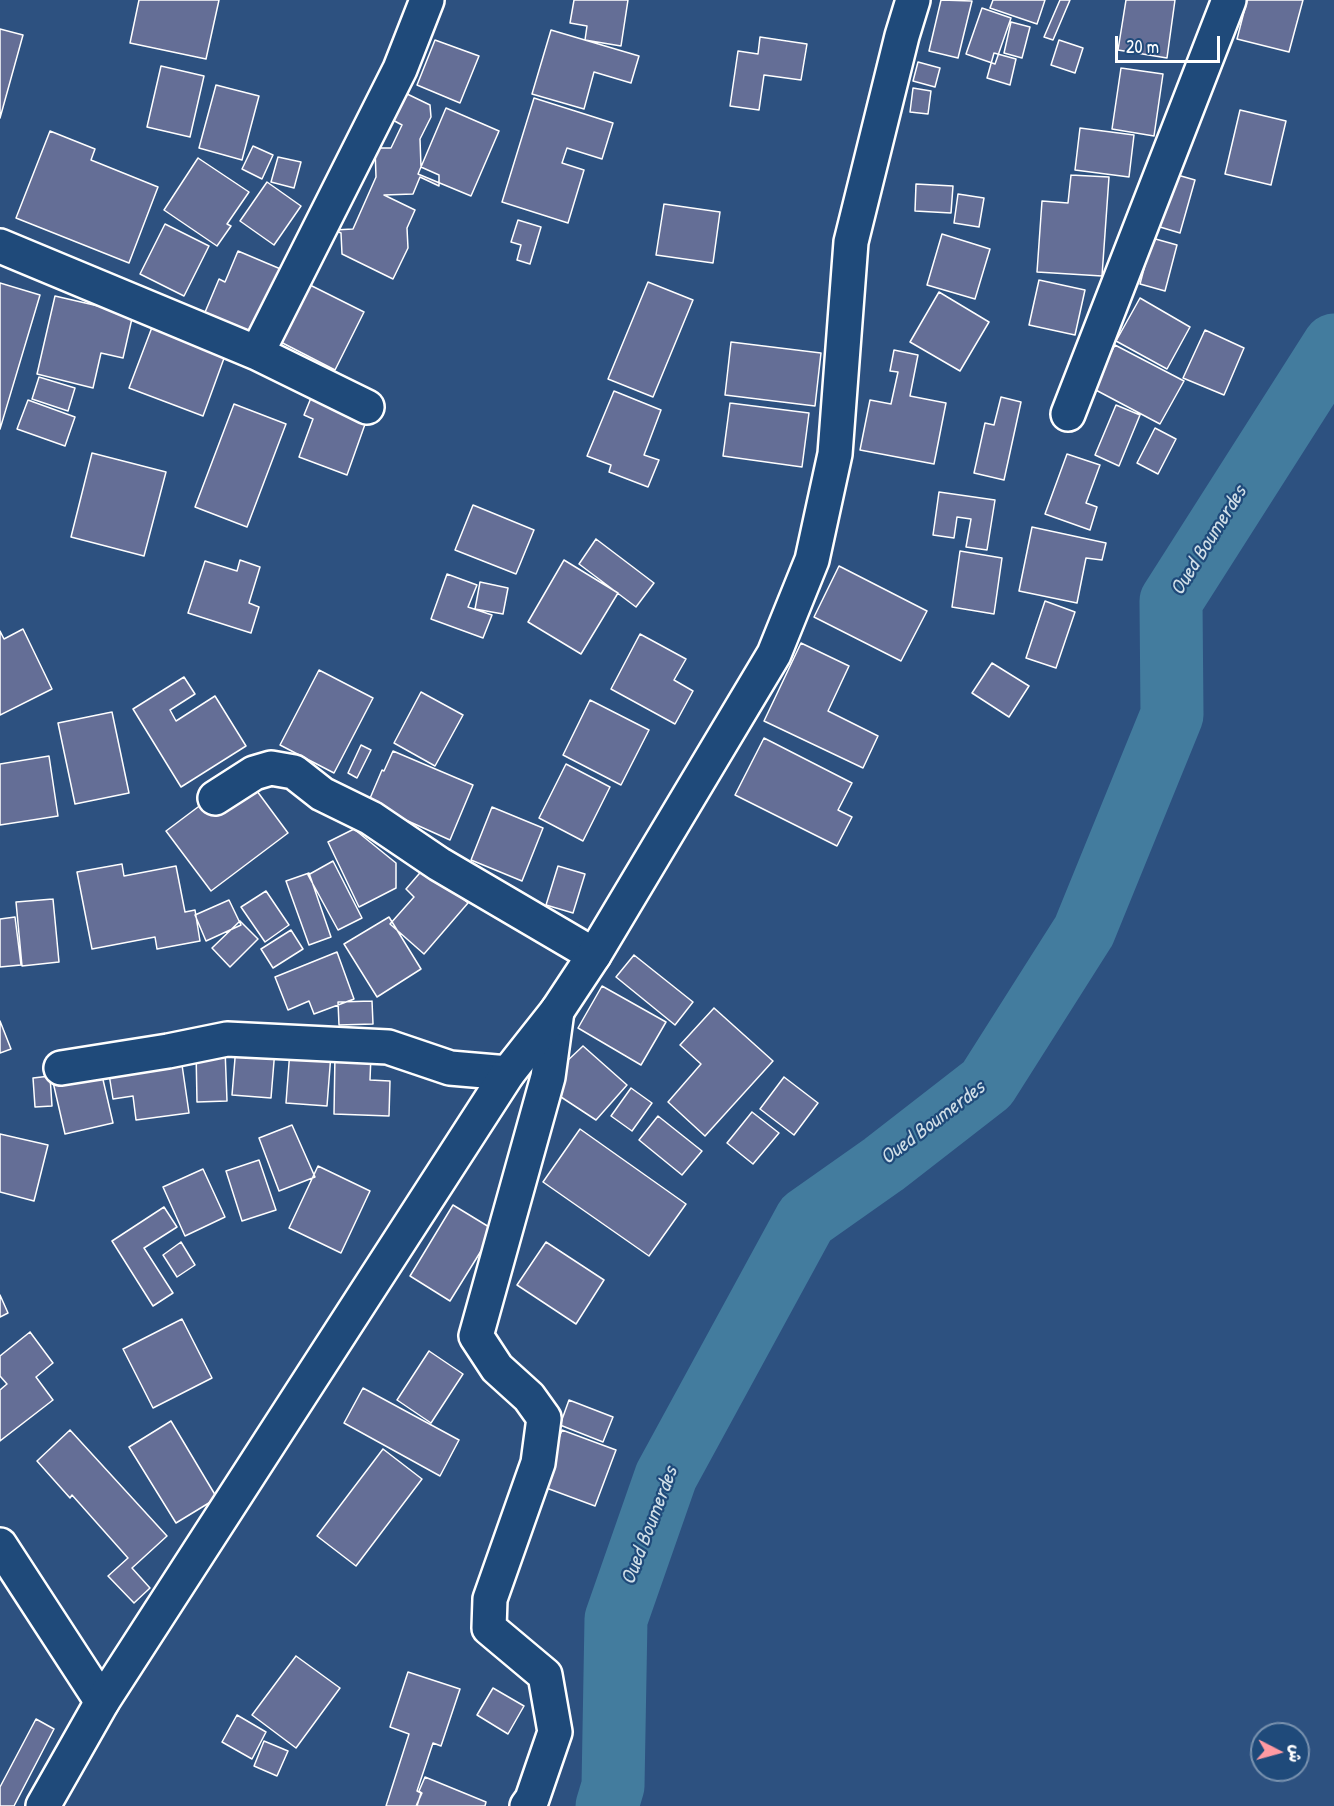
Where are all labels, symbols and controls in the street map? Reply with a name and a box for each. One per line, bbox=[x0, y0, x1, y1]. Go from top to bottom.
scale bar bbox=[1118, 24, 1223, 62]
text: 20 m bbox=[1126, 34, 1159, 59]
water label: Oued Boumerdes bbox=[1165, 482, 1253, 600]
water label: Oued Boumerdes bbox=[876, 1076, 990, 1170]
water label: Oued Boumerdes bbox=[616, 1463, 684, 1589]
north arrow bbox=[1250, 1722, 1310, 1782]
text: ش bbox=[1284, 1744, 1308, 1764]

